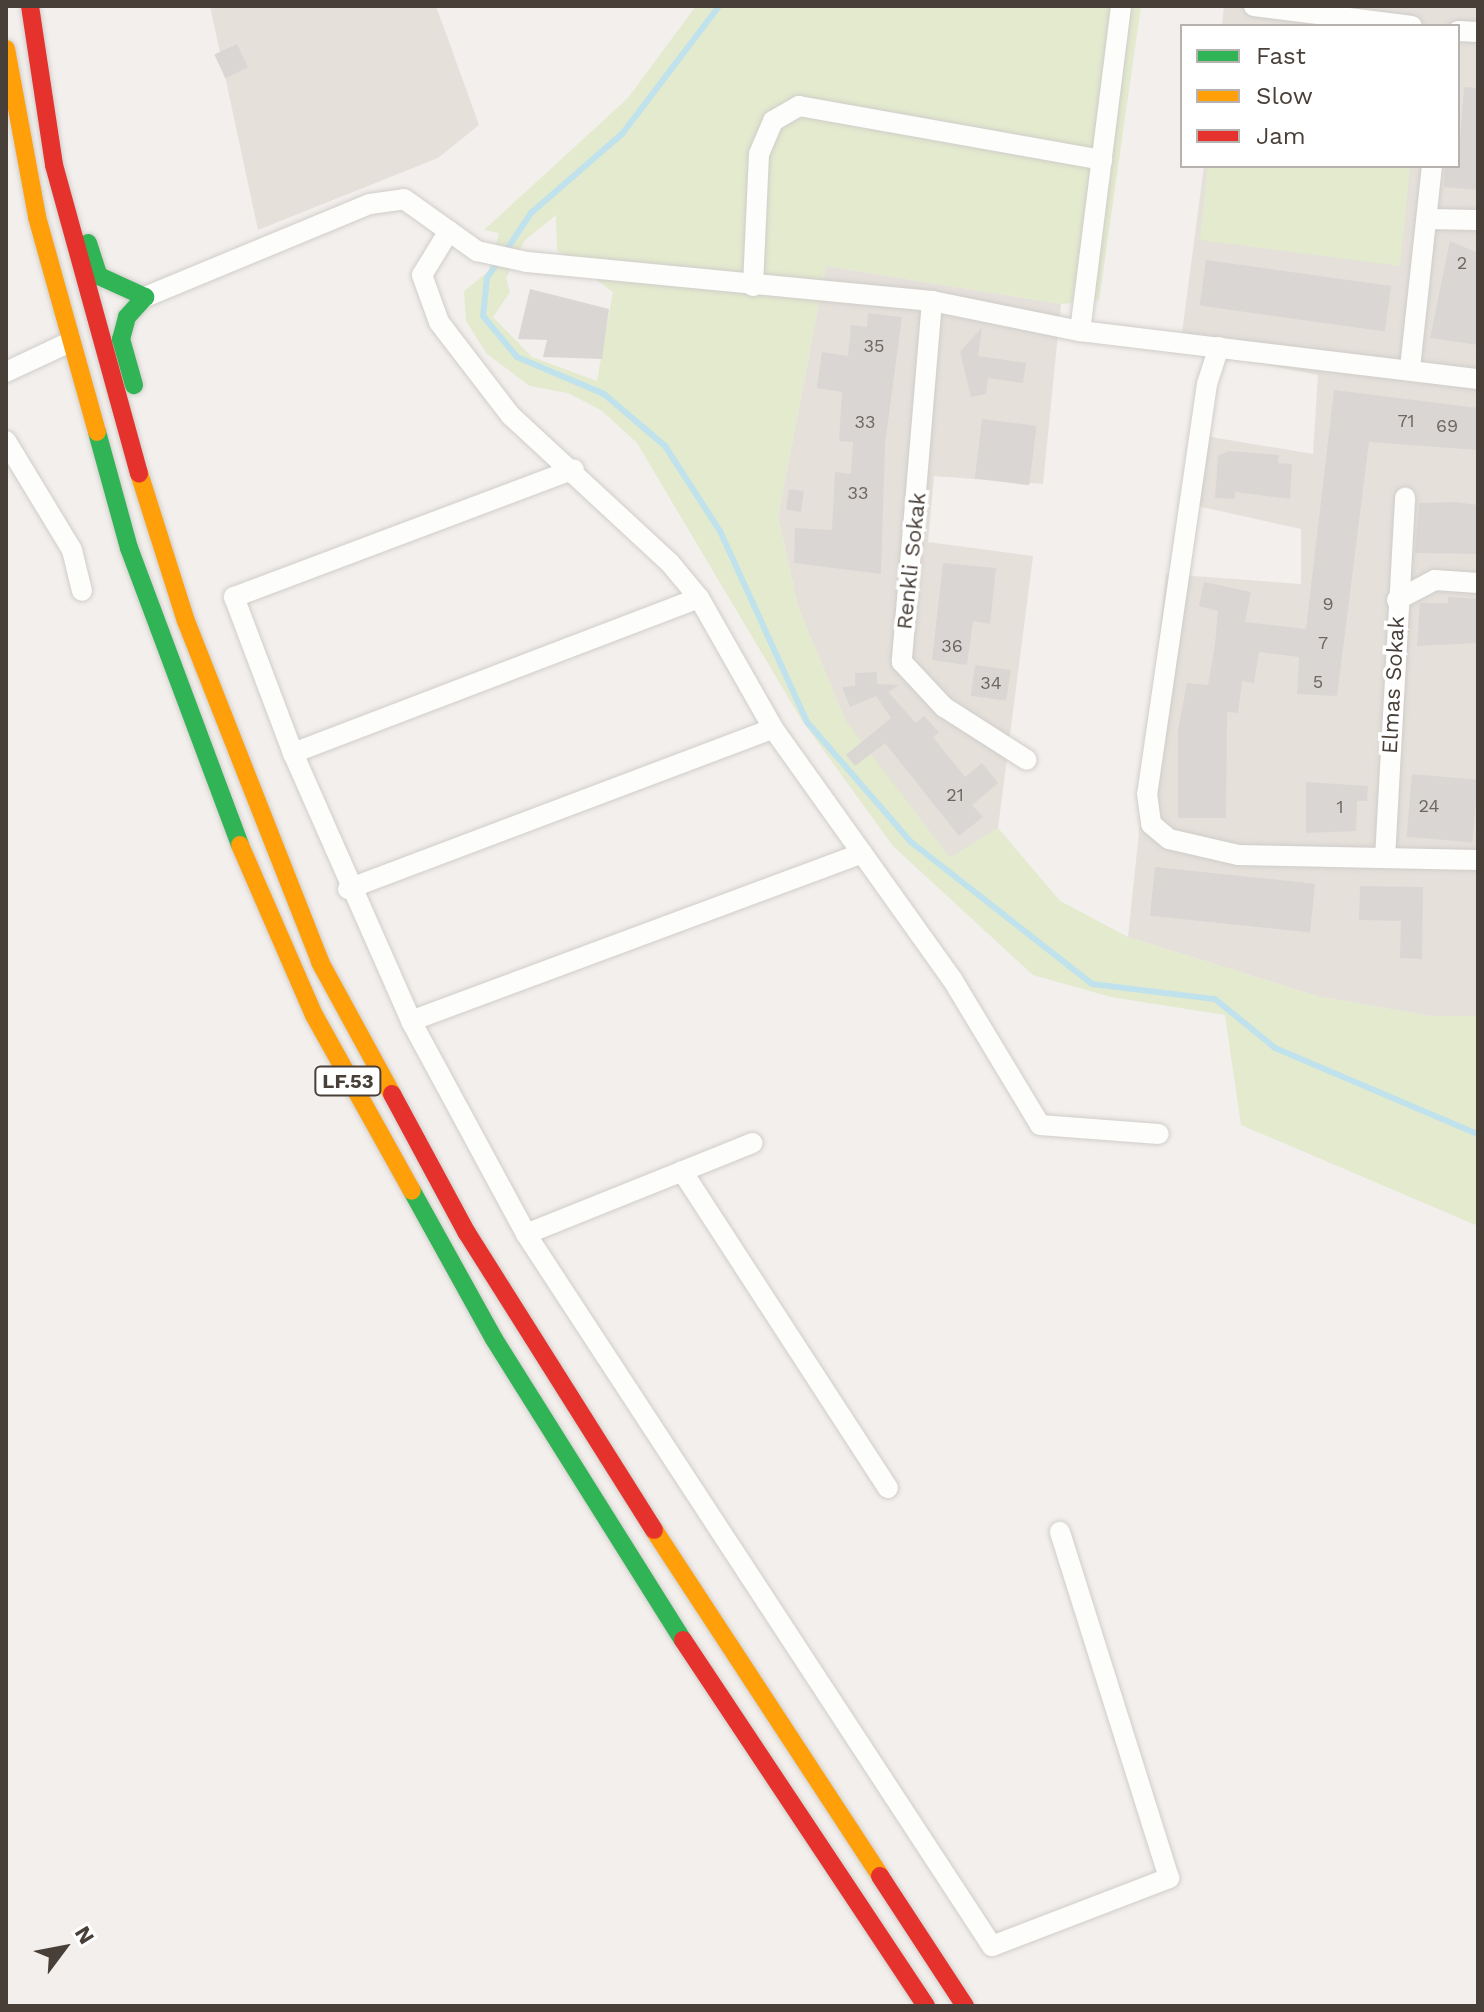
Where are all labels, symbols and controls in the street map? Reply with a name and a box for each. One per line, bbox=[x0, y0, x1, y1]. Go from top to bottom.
legend bbox=[1180, 24, 1460, 168]
text: Fast bbox=[1256, 42, 1306, 70]
text: Slow bbox=[1256, 82, 1313, 110]
text: Jam bbox=[1256, 122, 1306, 150]
house number: 2 bbox=[1457, 252, 1467, 274]
house number: 35 bbox=[864, 335, 884, 357]
house number: 71 bbox=[1397, 410, 1415, 432]
house number: 33 bbox=[855, 411, 875, 433]
house number: 69 bbox=[1436, 415, 1458, 437]
house number: 33 bbox=[848, 482, 868, 504]
street label: Renkli Sokak bbox=[891, 491, 931, 631]
house number: 9 bbox=[1322, 593, 1334, 615]
street label: Elmas Sokak bbox=[1376, 616, 1410, 754]
house number: 7 bbox=[1318, 632, 1328, 654]
house number: 36 bbox=[941, 635, 963, 657]
house number: 5 bbox=[1313, 671, 1323, 693]
house number: 34 bbox=[980, 672, 1002, 694]
house number: 21 bbox=[946, 784, 964, 806]
house number: 24 bbox=[1419, 795, 1439, 817]
house number: 1 bbox=[1336, 796, 1344, 818]
road number: LF.53 bbox=[314, 1065, 382, 1097]
north arrow bbox=[24, 1908, 104, 1988]
text: N bbox=[70, 1921, 100, 1949]

